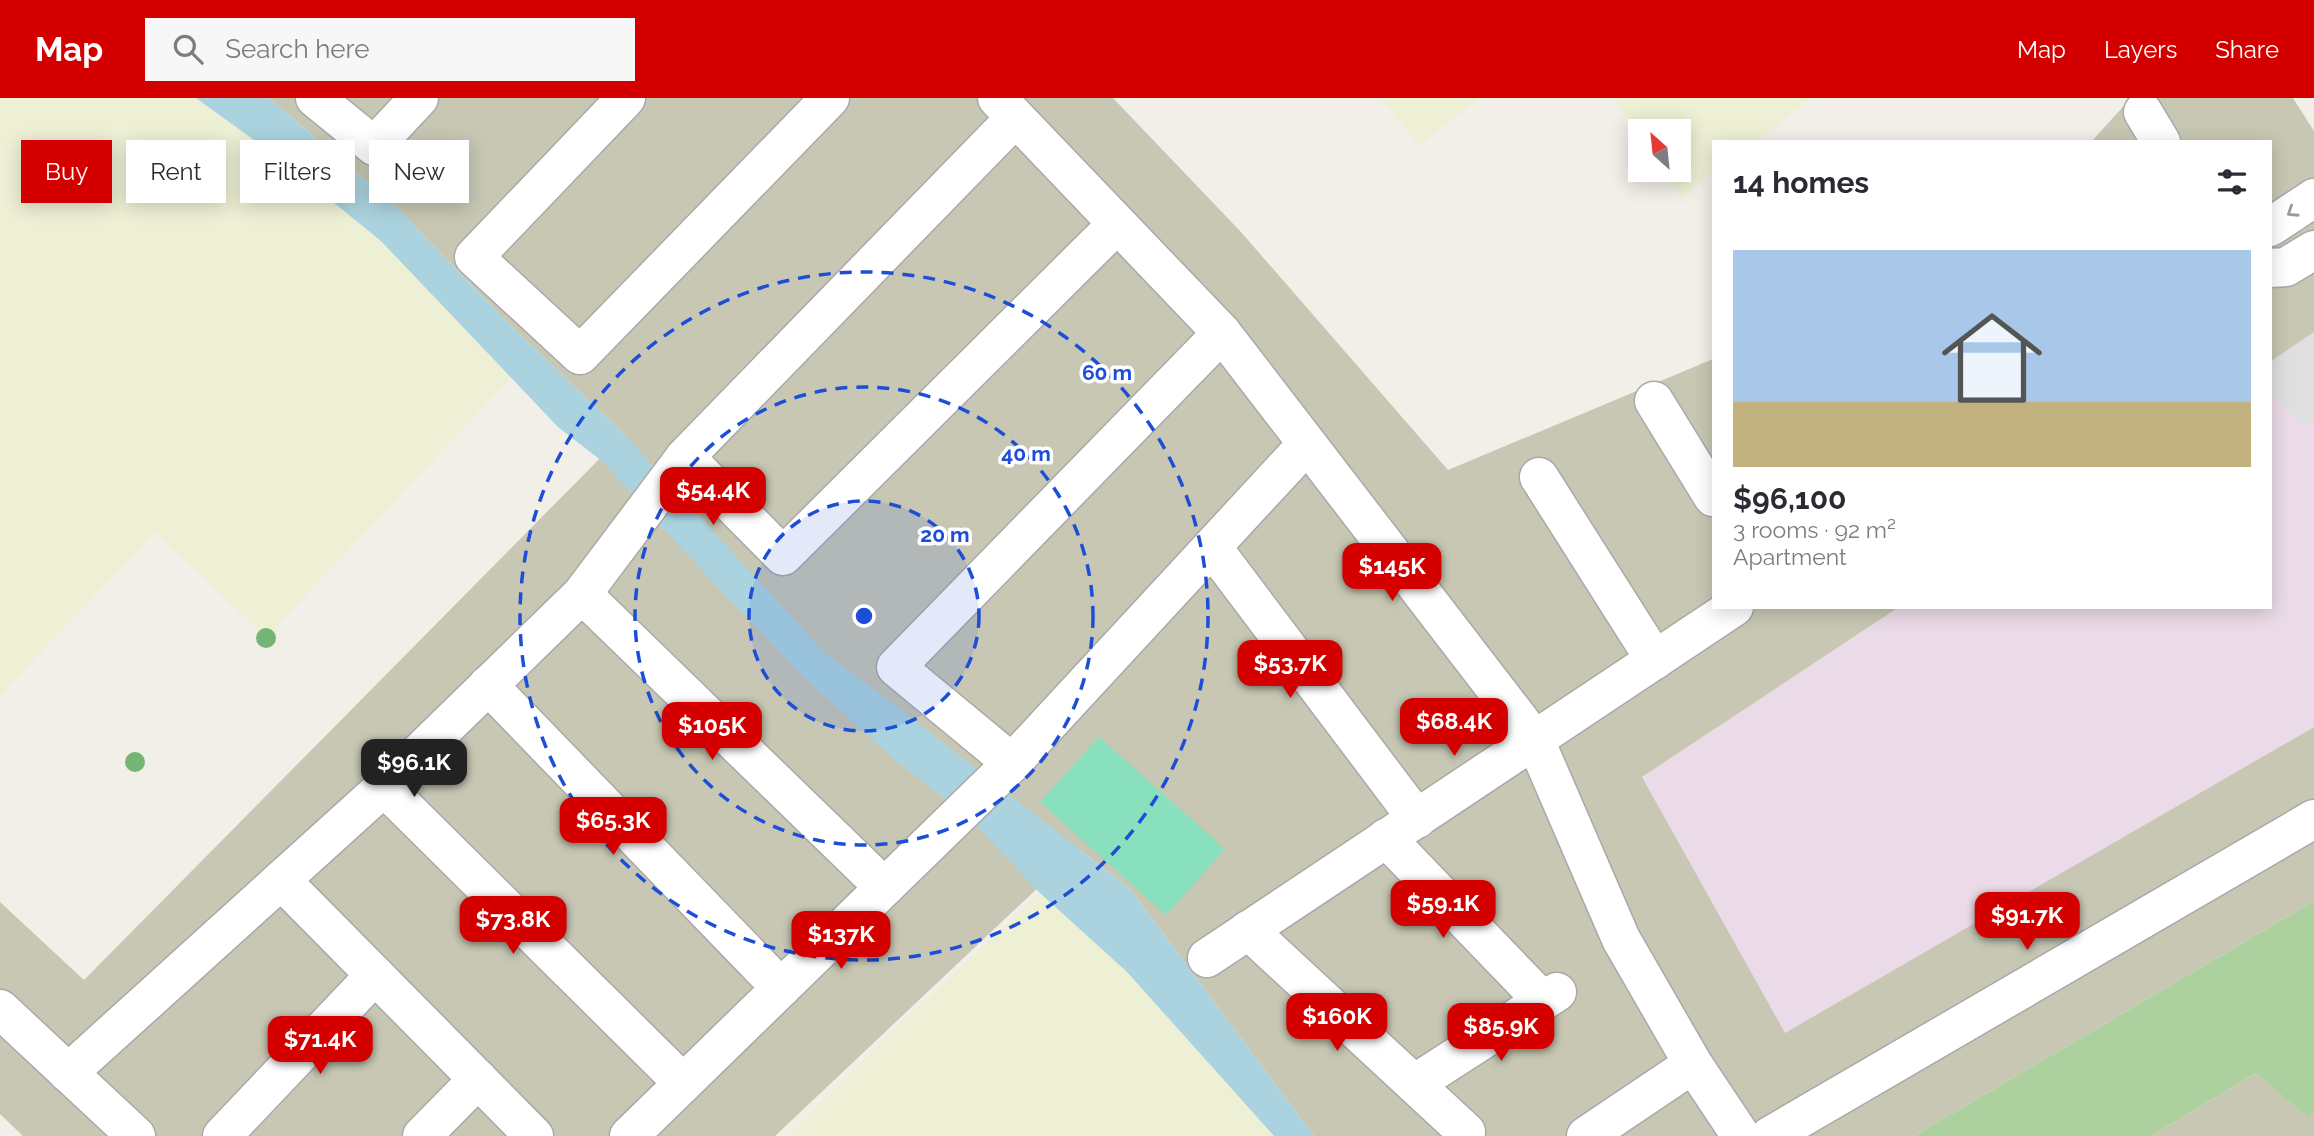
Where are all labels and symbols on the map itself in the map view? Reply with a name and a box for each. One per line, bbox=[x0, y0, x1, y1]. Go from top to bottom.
north arrow bbox=[1628, 119, 1690, 182]
one-way arrow bbox=[2287, 204, 2300, 217]
text: 60 m bbox=[1082, 360, 1132, 385]
text: 40 m bbox=[1001, 441, 1051, 466]
pin: $54.4K bbox=[656, 468, 770, 527]
text: 20 m bbox=[920, 522, 970, 547]
pin: $145K bbox=[1343, 544, 1441, 603]
centre of rings bbox=[852, 604, 876, 628]
pin: $53.7K bbox=[1233, 640, 1347, 700]
pin: $68.4K bbox=[1397, 698, 1511, 758]
pin: $105K bbox=[663, 702, 761, 762]
pin: $96.1K bbox=[357, 740, 471, 799]
pin: $65.3K bbox=[556, 798, 670, 857]
pin: $59.1K bbox=[1386, 880, 1500, 940]
pin: $91.7K bbox=[1970, 892, 2084, 952]
pin: $73.8K bbox=[456, 896, 570, 956]
pin: $137K bbox=[792, 912, 890, 971]
pin: $160K bbox=[1288, 993, 1386, 1053]
pin: $85.9K bbox=[1444, 1004, 1558, 1063]
pin: $71.4K bbox=[263, 1016, 377, 1076]

